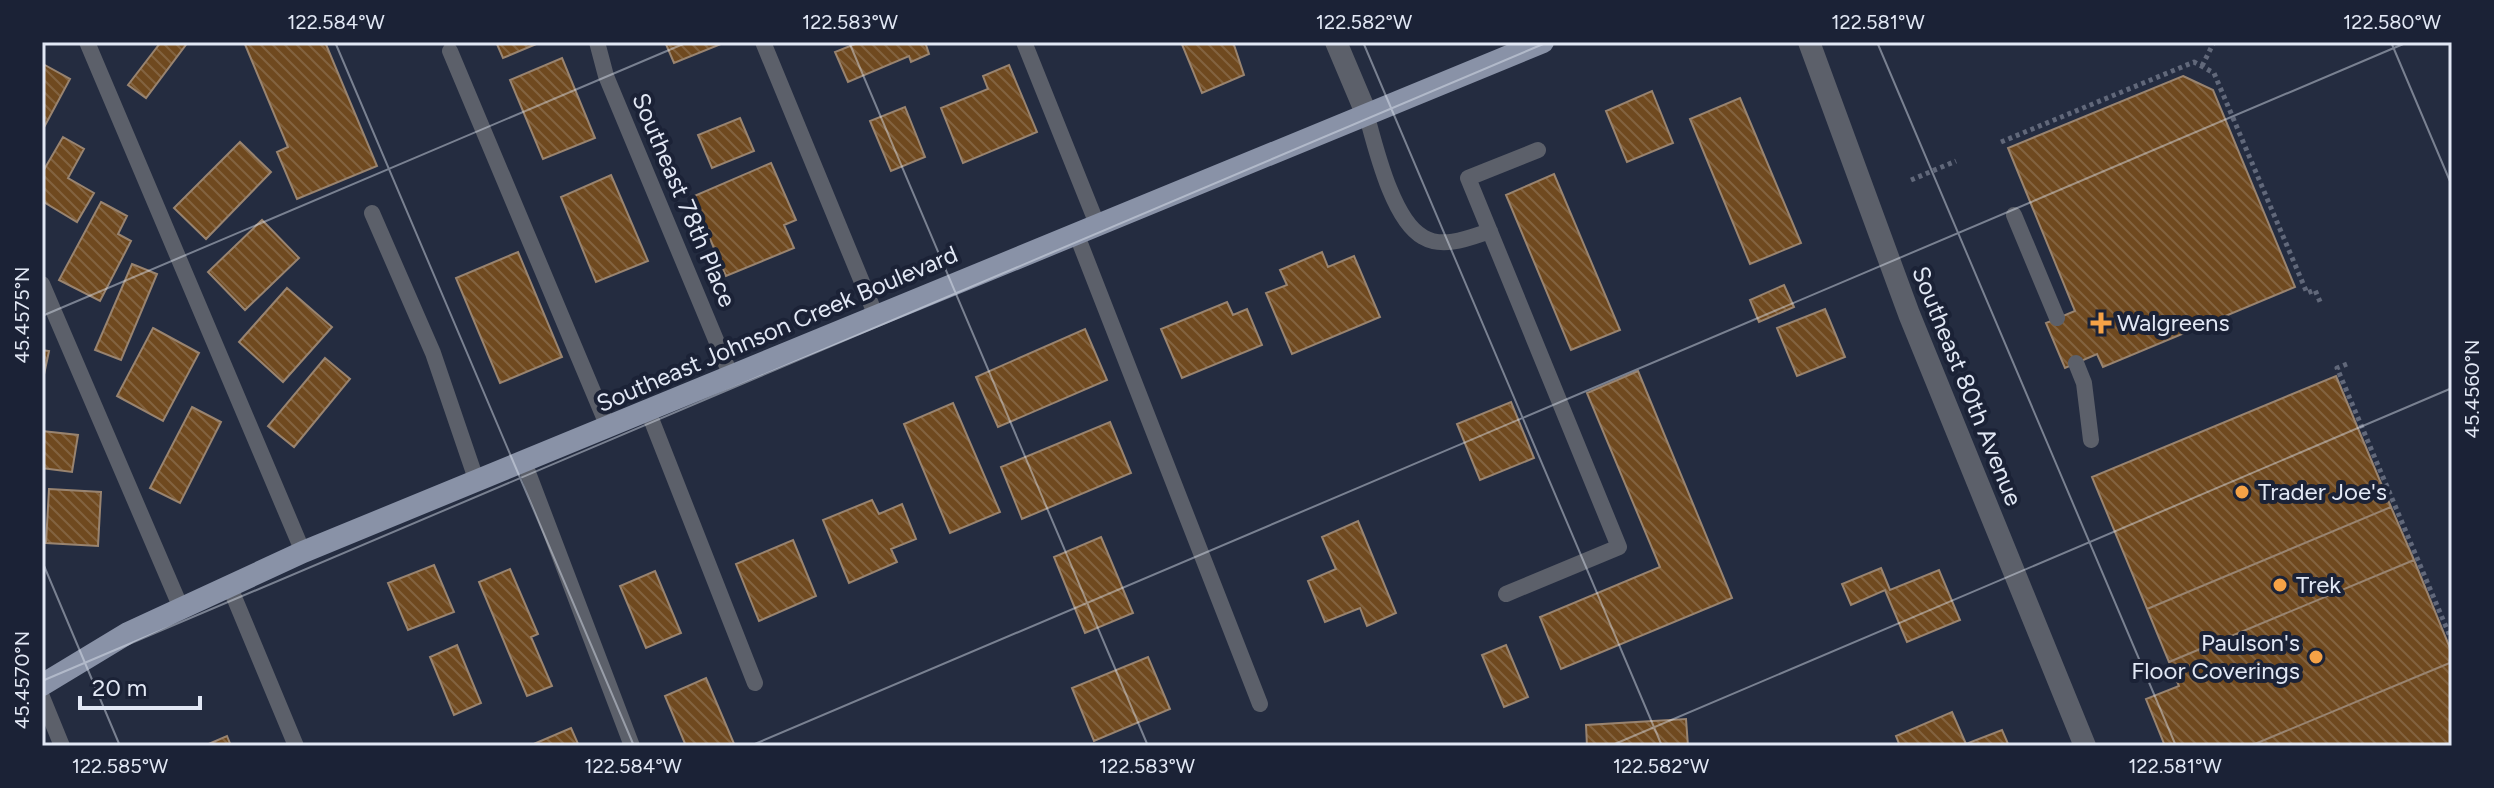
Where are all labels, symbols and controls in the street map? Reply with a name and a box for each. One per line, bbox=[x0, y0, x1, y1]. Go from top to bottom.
text: 122.584°W bbox=[287, 10, 385, 34]
text: 122.583°W bbox=[802, 10, 898, 34]
text: 122.582°W bbox=[1316, 10, 1412, 34]
text: 122.581°W bbox=[1831, 10, 1925, 34]
text: 122.580°W bbox=[2343, 10, 2441, 34]
street label: Southeast 78th Place bbox=[626, 88, 743, 311]
street label: Southeast Johnson Creek Boulevard bbox=[592, 239, 962, 418]
street label: Southeast 80th Avenue bbox=[1906, 262, 2029, 510]
text: 45.4575°N bbox=[10, 266, 34, 364]
place label: Walgreens bbox=[2117, 308, 2230, 337]
marker: Walgreens bbox=[2092, 314, 2110, 332]
text: 45.4560°N bbox=[2460, 340, 2484, 439]
place label: Trader Joe's bbox=[2258, 477, 2387, 506]
marker: Trader Joe's bbox=[2233, 483, 2251, 501]
place label: Trek bbox=[2296, 570, 2341, 599]
marker: Trek bbox=[2271, 576, 2289, 594]
place label: Paulson's Floor Coverings bbox=[2131, 628, 2300, 685]
text: 45.4570°N bbox=[10, 631, 34, 729]
marker: Paulson's Floor Coverings bbox=[2307, 648, 2325, 666]
scale bar bbox=[80, 660, 200, 710]
text: 20 m bbox=[92, 673, 147, 702]
text: 122.585°W bbox=[72, 754, 168, 778]
text: 122.584°W bbox=[584, 754, 682, 778]
text: 122.583°W bbox=[1099, 754, 1195, 778]
text: 122.582°W bbox=[1613, 754, 1709, 778]
text: 122.581°W bbox=[2128, 754, 2222, 778]

